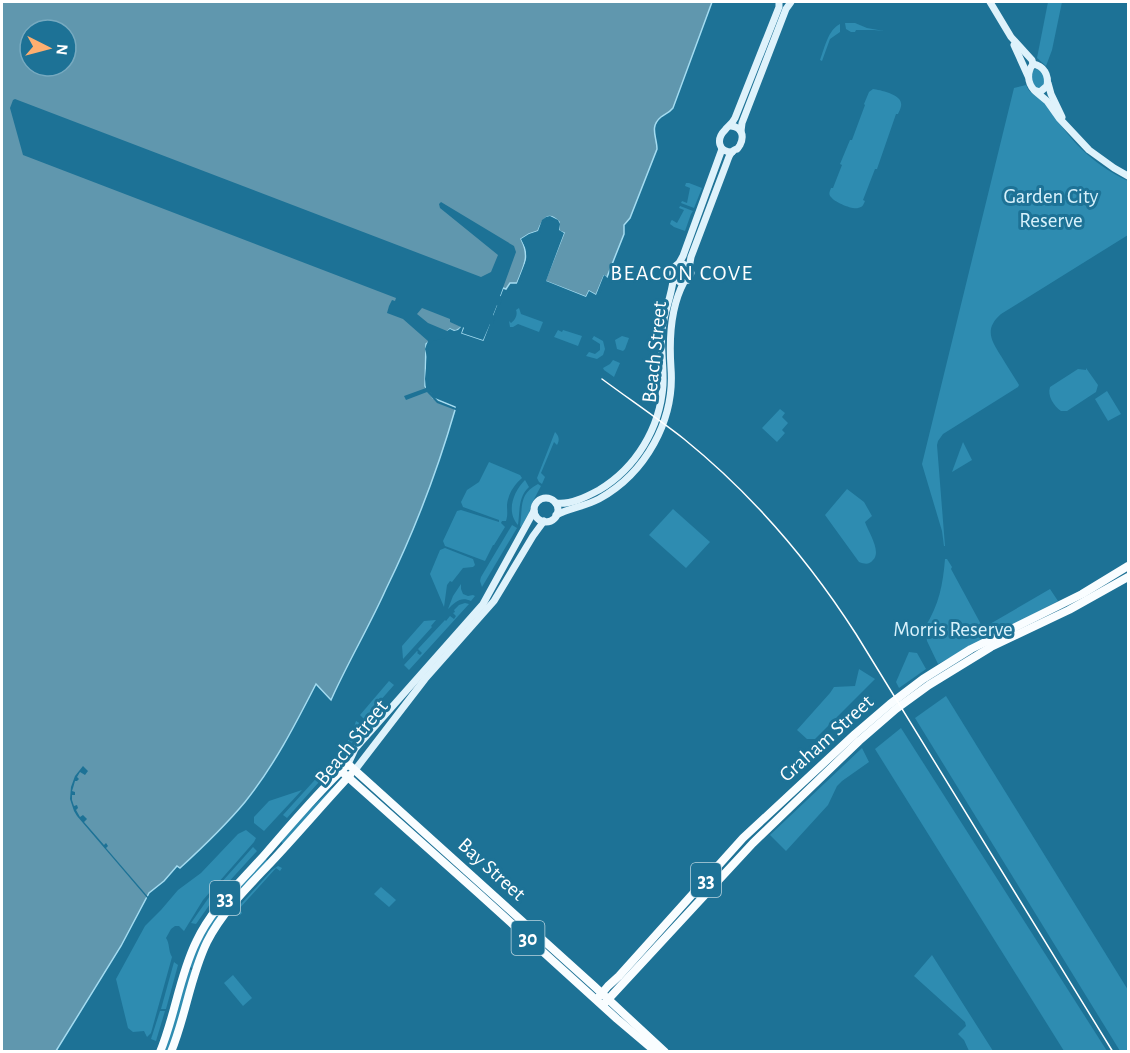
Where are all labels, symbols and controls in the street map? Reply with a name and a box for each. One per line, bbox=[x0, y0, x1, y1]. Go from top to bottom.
north arrow bbox=[18, 18, 78, 78]
text: N bbox=[53, 43, 70, 56]
park label: Garden City Reserve bbox=[1003, 186, 1099, 231]
district label: BEACON COVE bbox=[610, 262, 754, 284]
street label: Beach Street bbox=[639, 300, 670, 404]
park label: Morris Reserve bbox=[893, 619, 1013, 640]
street label: Graham Street bbox=[775, 691, 878, 786]
street label: Beach Street bbox=[311, 696, 392, 789]
street label: Bay Street bbox=[454, 834, 530, 905]
road number: 33 bbox=[691, 863, 721, 897]
road number: 33 bbox=[210, 881, 240, 915]
road number: 30 bbox=[512, 921, 544, 955]

